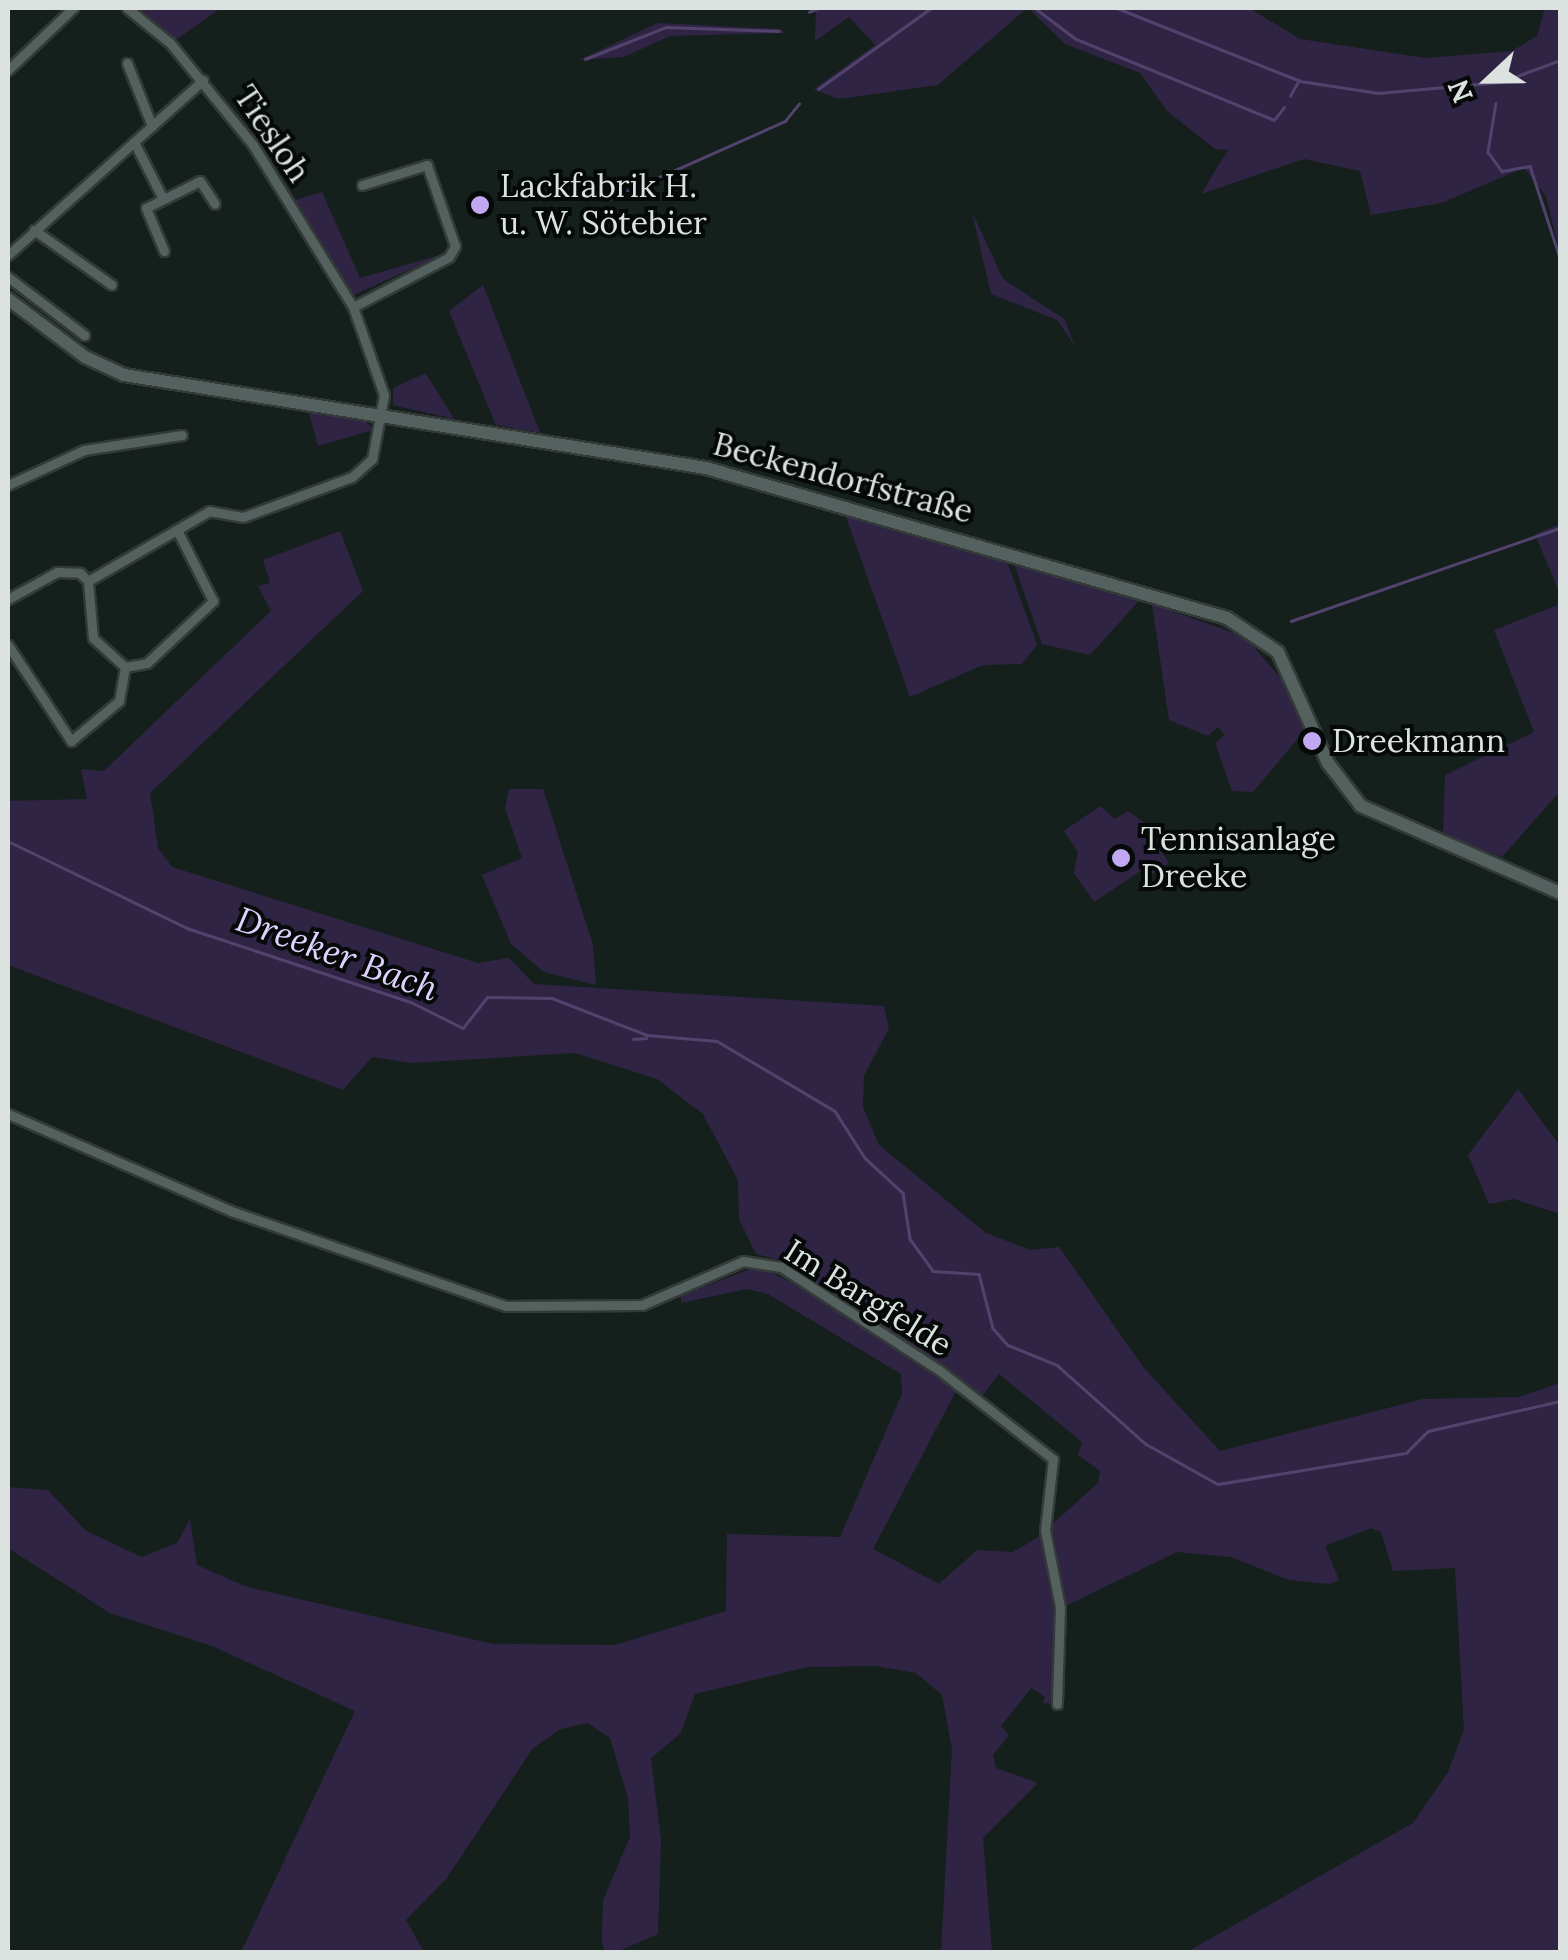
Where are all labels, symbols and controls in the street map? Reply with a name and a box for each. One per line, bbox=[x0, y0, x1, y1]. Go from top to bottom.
north arrow bbox=[1438, 30, 1538, 130]
text: N bbox=[1439, 74, 1481, 108]
street label: Tiesloh bbox=[226, 78, 318, 190]
place label: Lackfabrik H. u. W. Sötebier bbox=[500, 168, 707, 243]
marker: Lackfabrik H. u. W. Sötebier bbox=[469, 194, 491, 216]
street label: Beckendorfstraße bbox=[709, 425, 977, 531]
place label: Dreekmann bbox=[1332, 722, 1505, 760]
marker: Dreekmann bbox=[1301, 730, 1323, 752]
place label: Tennisanlage Dreeke bbox=[1141, 821, 1336, 896]
marker: Tennisanlage Dreeke bbox=[1110, 847, 1132, 869]
water label: Dreeker Bach bbox=[230, 898, 444, 1010]
street label: Im Bargfelde bbox=[777, 1231, 959, 1365]

